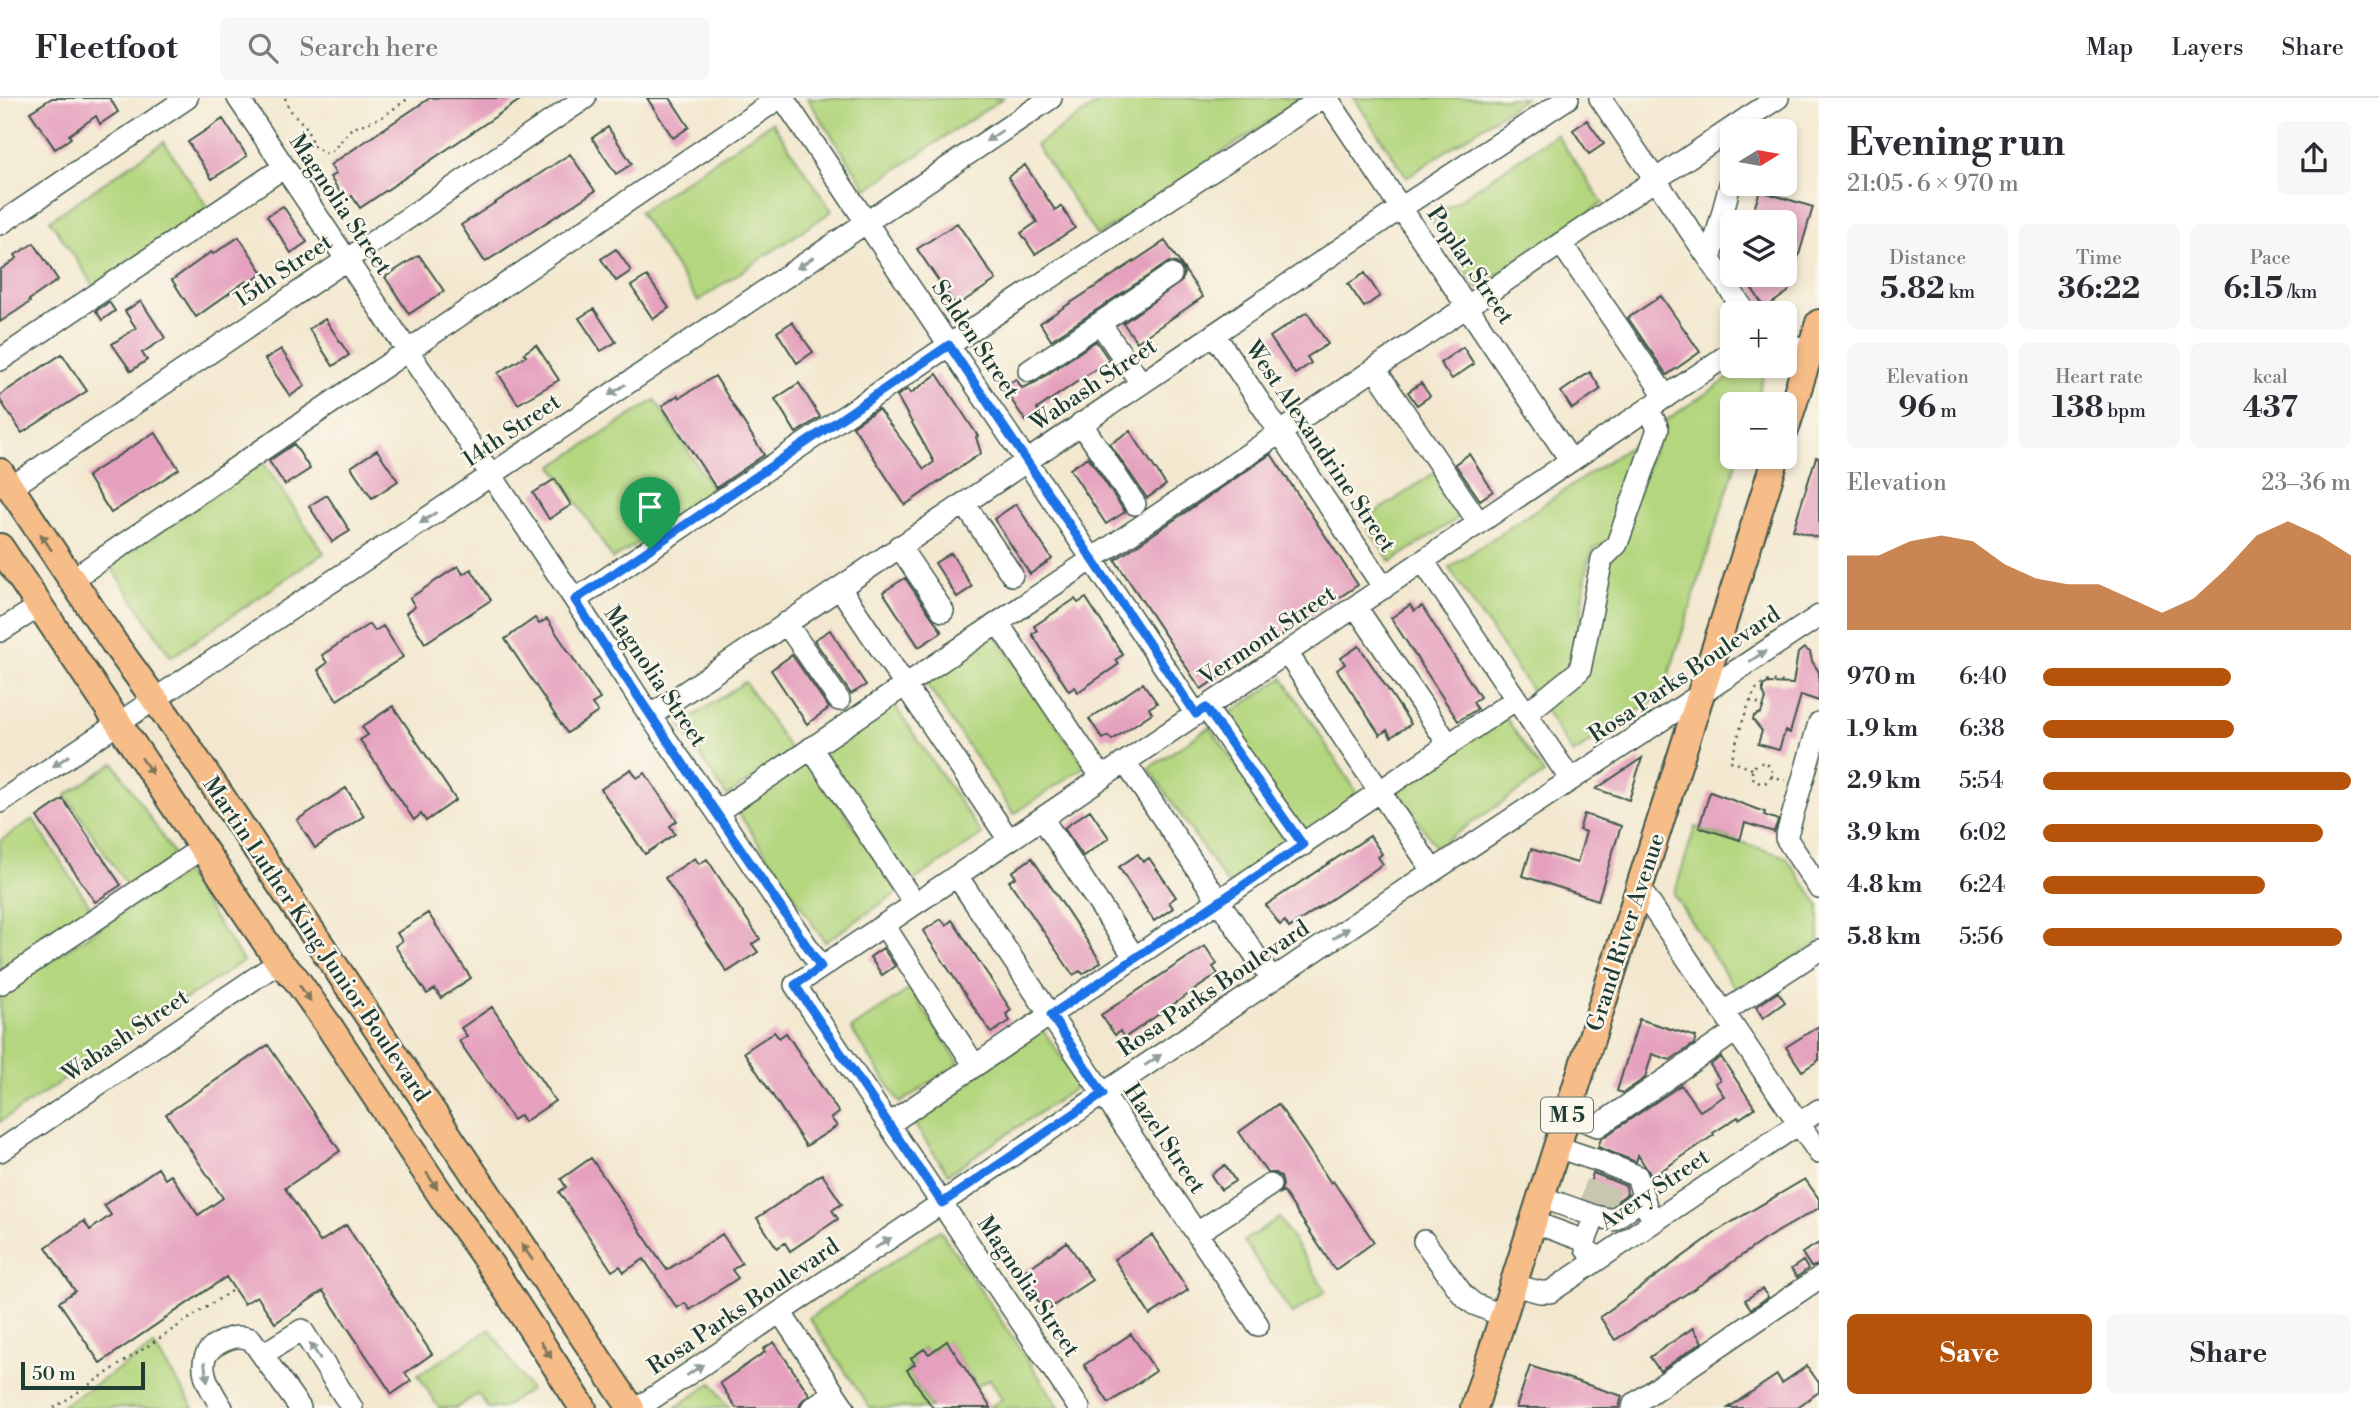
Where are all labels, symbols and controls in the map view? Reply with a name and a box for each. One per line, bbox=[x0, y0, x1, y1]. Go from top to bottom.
search box bbox=[220, 17, 710, 80]
text: Fleetfoot bbox=[35, 28, 178, 69]
icon: search bbox=[244, 29, 282, 67]
text: Search here bbox=[300, 32, 438, 64]
text: Map bbox=[2086, 33, 2133, 63]
text: Layers bbox=[2171, 33, 2243, 63]
text: Share bbox=[2281, 33, 2344, 63]
north arrow bbox=[1720, 119, 1797, 196]
map controls bbox=[1720, 119, 1797, 469]
text: Evening run bbox=[1847, 120, 2065, 167]
button: share bbox=[2277, 121, 2351, 195]
street label: Magnolia Street bbox=[283, 129, 398, 280]
one-way arrow bbox=[985, 129, 1003, 143]
text: 21:05 · 6 × 970 m bbox=[1847, 170, 2019, 198]
street label: Poplar Street bbox=[1421, 201, 1520, 330]
button: layers bbox=[1720, 210, 1797, 287]
street label: 15th Street bbox=[229, 228, 338, 314]
text: Distance bbox=[1889, 246, 1966, 270]
text: Time bbox=[2076, 246, 2122, 270]
text: Pace bbox=[2250, 246, 2291, 270]
one-way arrow bbox=[796, 256, 814, 270]
text: 5.82 bbox=[1880, 270, 1945, 308]
text: 36:22 bbox=[2058, 270, 2140, 308]
text: 6:15 bbox=[2223, 270, 2283, 308]
street label: Selden Street bbox=[925, 275, 1025, 404]
text: km bbox=[1945, 280, 1975, 304]
text: /km bbox=[2283, 280, 2317, 304]
button: + bbox=[1720, 301, 1797, 378]
street label: Wabash Street bbox=[1024, 332, 1162, 438]
street label: West Alexandrine Street bbox=[1238, 335, 1401, 558]
text: Elevation bbox=[1887, 365, 1969, 389]
text: Heart rate bbox=[2055, 365, 2143, 389]
text: kcal bbox=[2253, 365, 2288, 389]
one-way arrow bbox=[607, 383, 626, 396]
street label: 14th Street bbox=[457, 388, 566, 474]
text: 96 bbox=[1898, 389, 1936, 427]
text: 138 bbox=[2052, 389, 2104, 427]
text: 437 bbox=[2243, 389, 2298, 427]
button: − bbox=[1720, 392, 1797, 469]
text: m bbox=[1936, 399, 1957, 423]
text: bpm bbox=[2104, 399, 2146, 423]
text: Elevation bbox=[1847, 469, 1947, 497]
text: 23–36 m bbox=[2261, 469, 2351, 497]
pin bbox=[620, 477, 680, 549]
icon: arrive bbox=[631, 488, 669, 526]
one-way arrow bbox=[418, 511, 438, 524]
one-way arrow bbox=[39, 533, 53, 551]
street label: Vermont Street bbox=[1193, 580, 1341, 692]
street label: Rosa Parks Boulevard bbox=[1583, 600, 1786, 749]
street label: Magnolia Street bbox=[598, 601, 713, 752]
one-way arrow bbox=[1749, 650, 1768, 663]
text: 970 m bbox=[1847, 663, 1916, 691]
text: 6:40 bbox=[1959, 663, 2007, 691]
text: 1.9 km bbox=[1847, 715, 1918, 743]
text: 6:38 bbox=[1959, 715, 2005, 743]
one-way arrow bbox=[52, 754, 71, 767]
one-way arrow bbox=[140, 757, 154, 775]
text: 2.9 km bbox=[1847, 767, 1921, 795]
text: 5:54 bbox=[1959, 767, 2004, 795]
street label: Martin Luther King Junior Boulevard bbox=[197, 772, 436, 1108]
text: 3.9 km bbox=[1847, 819, 1920, 847]
text: 6:02 bbox=[1959, 819, 2006, 847]
street label: Grand River Avenue bbox=[1581, 830, 1671, 1035]
text: 4.8 km bbox=[1847, 871, 1922, 899]
text: 6:24 bbox=[1959, 871, 2005, 899]
street label: Rosa Parks Boulevard bbox=[1112, 914, 1315, 1063]
text: 5.8 km bbox=[1847, 923, 1921, 951]
text: 5:56 bbox=[1959, 923, 2003, 951]
one-way arrow bbox=[1332, 927, 1351, 940]
street label: Wabash Street bbox=[56, 983, 194, 1089]
one-way arrow bbox=[298, 984, 312, 1002]
one-way arrow bbox=[1143, 1054, 1163, 1067]
street label: Hazel Street bbox=[1117, 1078, 1211, 1199]
road number: M 5 bbox=[1541, 1098, 1593, 1132]
street label: Avery Street bbox=[1593, 1143, 1715, 1237]
one-way arrow bbox=[425, 1172, 438, 1191]
street label: Magnolia Street bbox=[971, 1211, 1086, 1362]
street label: Rosa Parks Boulevard bbox=[642, 1232, 845, 1381]
one-way arrow bbox=[873, 1236, 893, 1249]
one-way arrow bbox=[520, 1243, 534, 1261]
button: Save bbox=[1847, 1314, 2092, 1394]
button: Share bbox=[2106, 1314, 2351, 1394]
one-way arrow bbox=[539, 1340, 552, 1359]
one-way arrow bbox=[309, 1341, 322, 1360]
scale bar bbox=[21, 1359, 145, 1391]
one-way arrow bbox=[201, 1361, 212, 1383]
text: 50 m bbox=[32, 1362, 76, 1386]
one-way arrow bbox=[685, 1364, 704, 1377]

